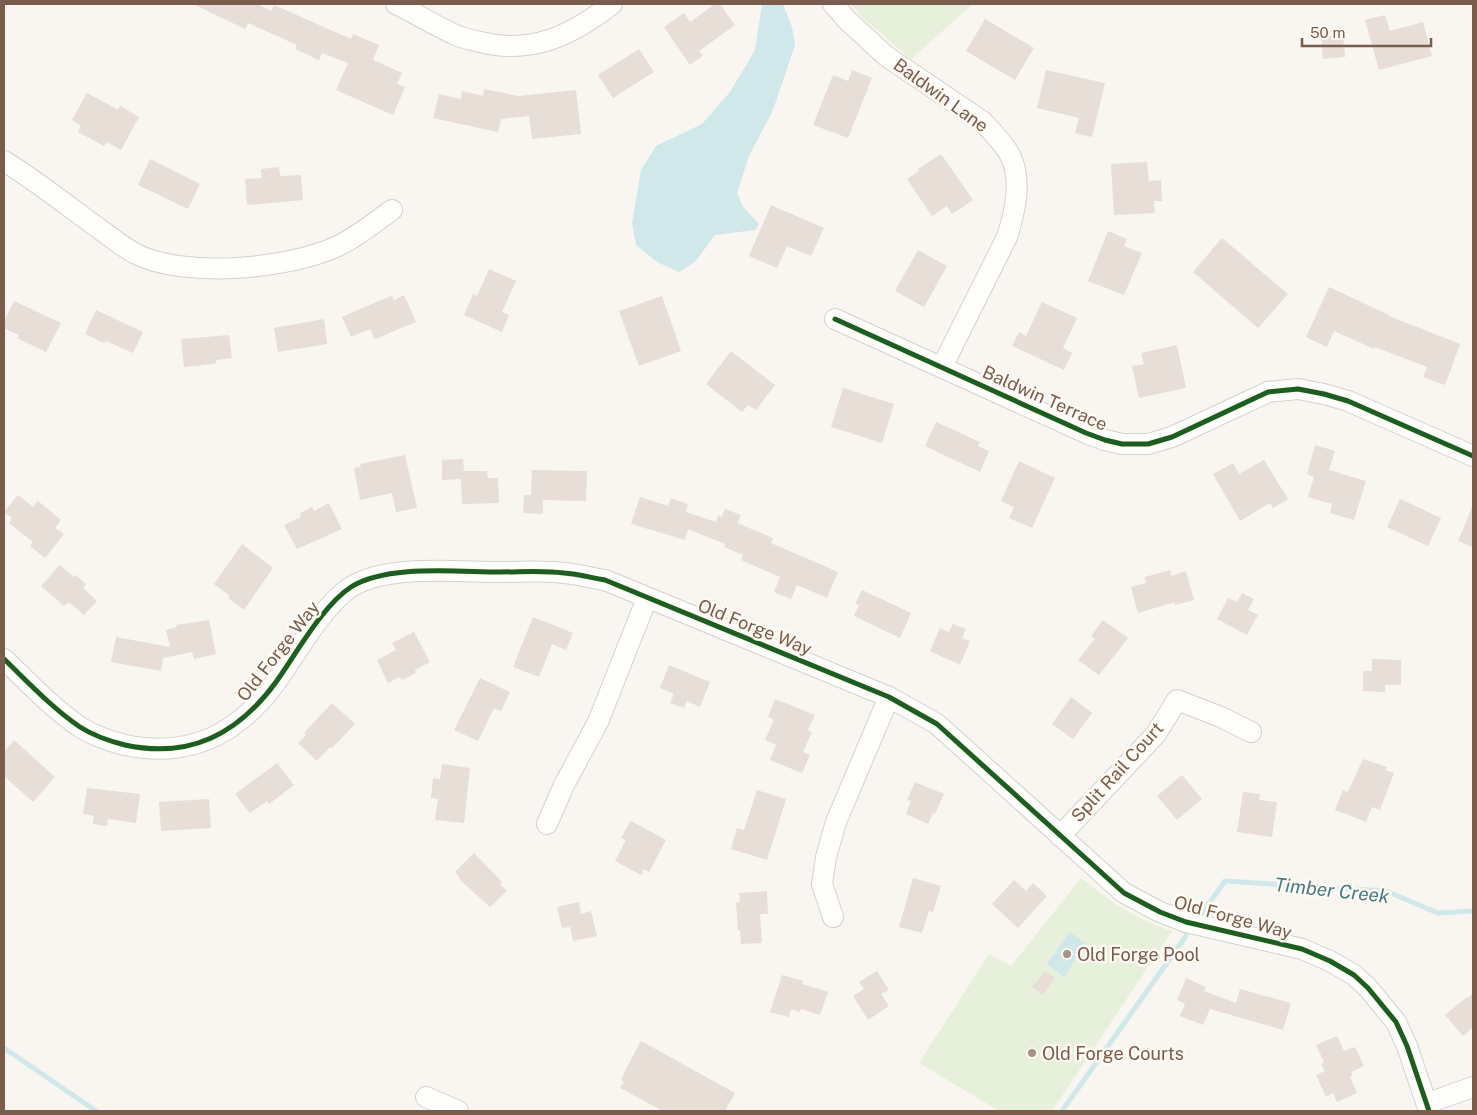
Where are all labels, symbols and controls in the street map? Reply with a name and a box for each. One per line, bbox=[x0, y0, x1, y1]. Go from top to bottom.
scale bar bbox=[1302, 15, 1431, 47]
text: 50 m bbox=[1310, 24, 1345, 41]
street label: Baldwin Lane bbox=[890, 54, 992, 136]
street label: Baldwin Terrace bbox=[979, 361, 1111, 435]
street label: Old Forge Way bbox=[695, 595, 815, 660]
street label: Old Forge Way bbox=[232, 597, 324, 705]
street label: Split Rail Court bbox=[1067, 718, 1167, 826]
water label: Timber Creek bbox=[1274, 873, 1391, 907]
street label: Old Forge Way bbox=[1172, 891, 1295, 943]
place label: Old Forge Pool bbox=[1077, 944, 1200, 965]
marker: Old Forge Pool bbox=[1061, 948, 1073, 960]
place label: Old Forge Courts bbox=[1042, 1043, 1184, 1064]
marker: Old Forge Courts bbox=[1026, 1047, 1038, 1059]

